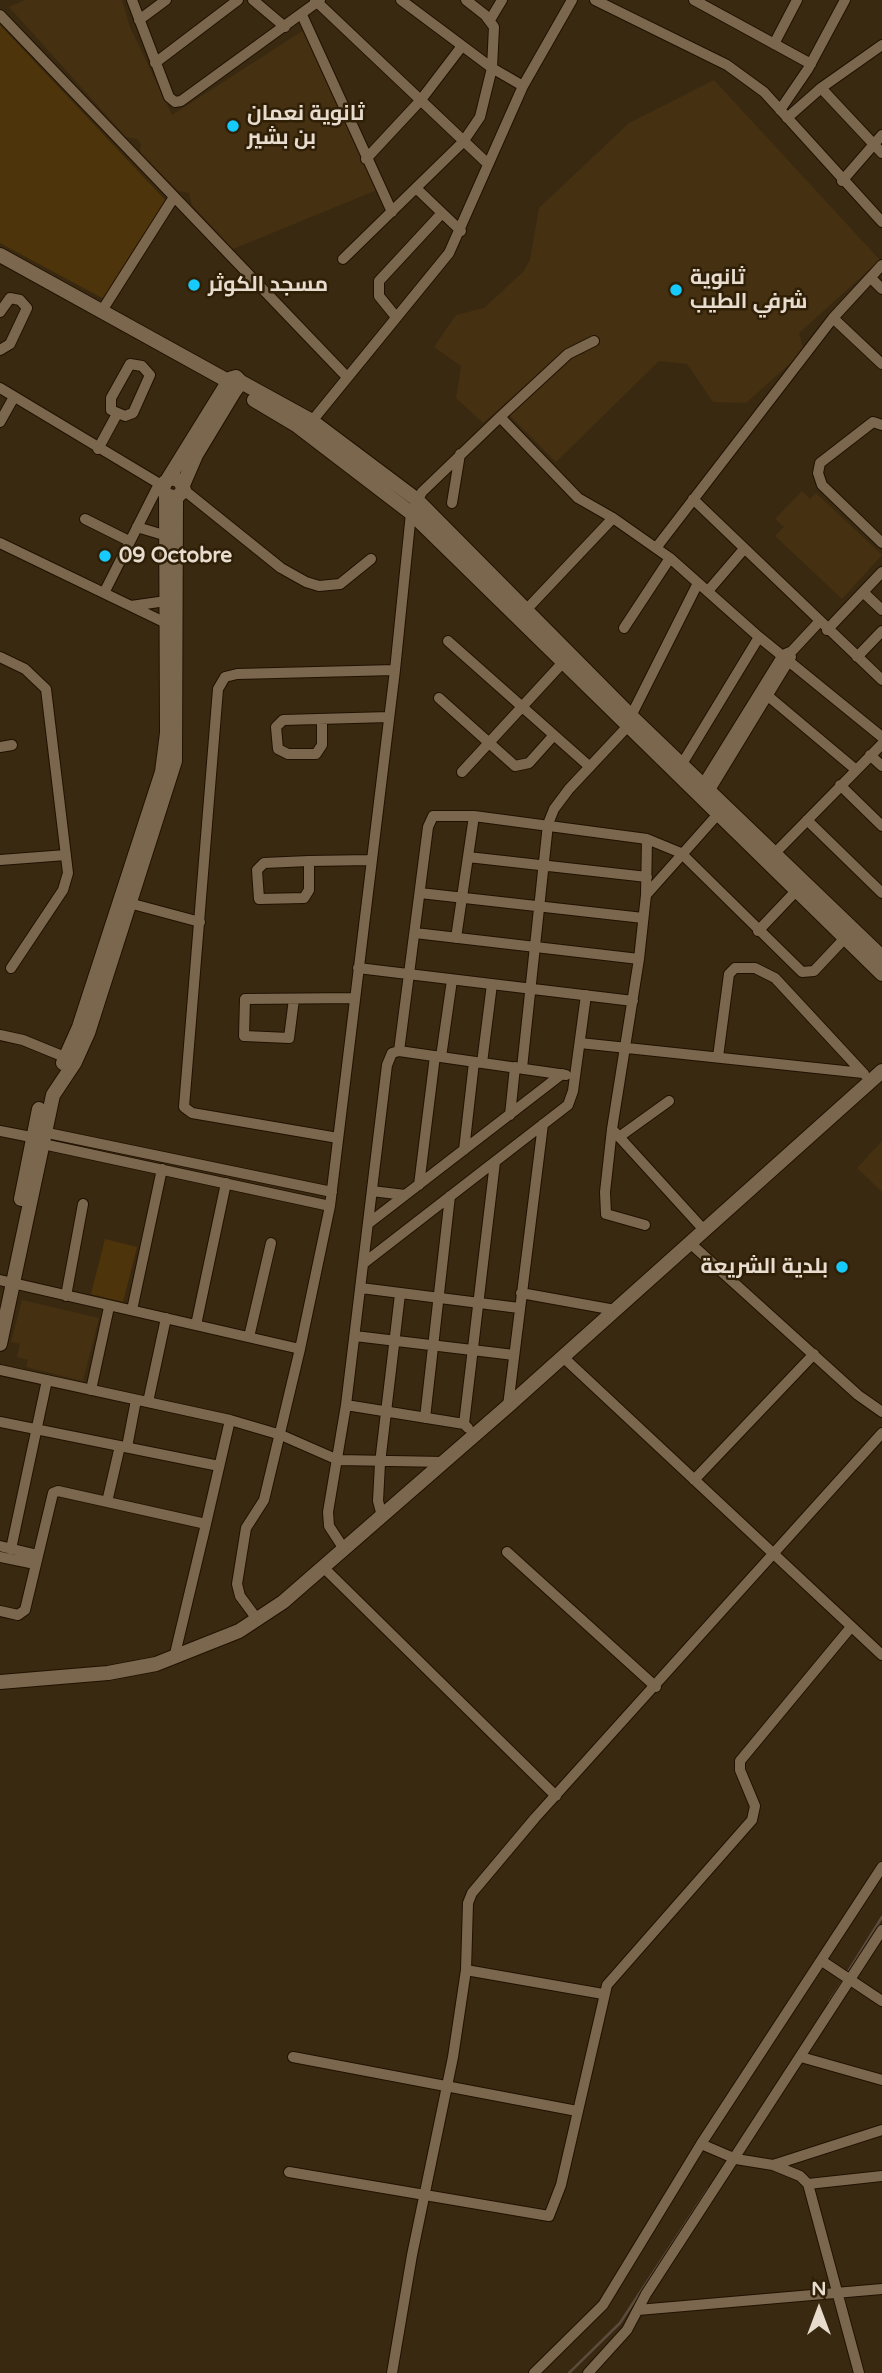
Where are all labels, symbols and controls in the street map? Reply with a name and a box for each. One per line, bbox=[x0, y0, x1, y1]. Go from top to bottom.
place label: ثانوية نعمان بن بشير bbox=[247, 101, 364, 151]
marker: ثانوية نعمان بن بشير bbox=[225, 118, 241, 134]
place label: ثانوية شرفي الطيب bbox=[690, 265, 807, 315]
place label: مسجد الكوثر bbox=[208, 272, 328, 298]
marker: مسجد الكوثر bbox=[186, 277, 202, 293]
marker: ثانوية شرفي الطيب bbox=[668, 282, 684, 298]
place label: 09 Octobre bbox=[119, 543, 232, 569]
marker: 09 Octobre bbox=[97, 548, 113, 564]
place label: بلدية الشريعة bbox=[700, 1254, 828, 1280]
marker: بلدية الشريعة bbox=[834, 1259, 850, 1275]
north arrow bbox=[784, 2275, 854, 2345]
text: N bbox=[811, 2278, 827, 2300]

